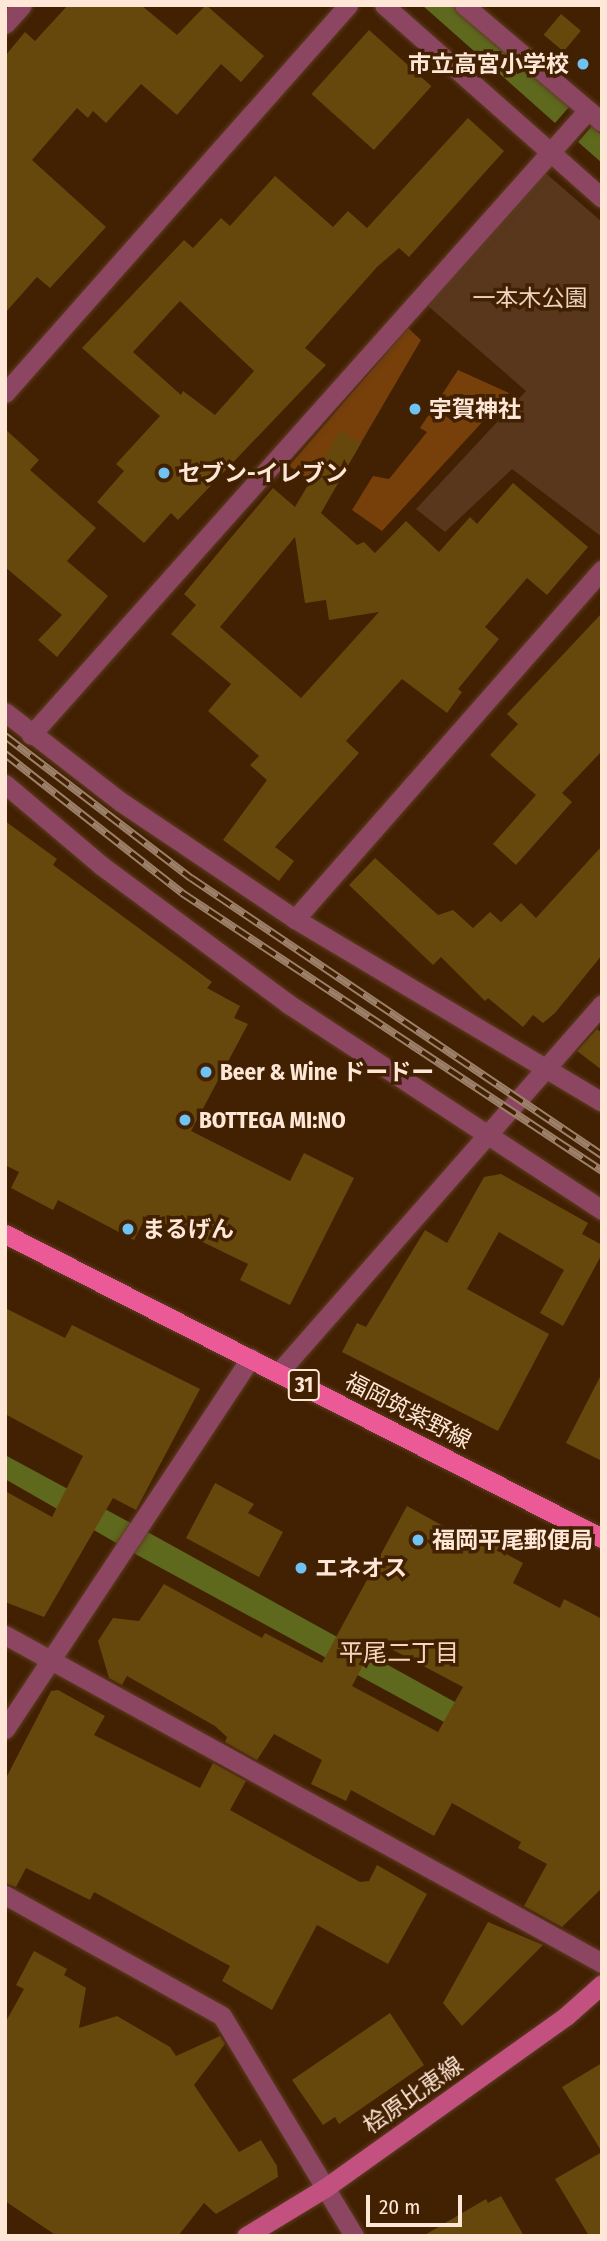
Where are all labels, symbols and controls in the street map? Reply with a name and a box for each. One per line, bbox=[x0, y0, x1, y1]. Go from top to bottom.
place label: 市立高宮小学校 bbox=[408, 50, 569, 78]
marker: 市立高宮小学校 bbox=[575, 56, 591, 72]
park label: 一本木公園 bbox=[473, 284, 587, 312]
place label: 宇賀神社 bbox=[429, 395, 521, 423]
marker: 宇賀神社 bbox=[407, 401, 423, 417]
place label: セブン-イレブン bbox=[178, 459, 348, 487]
marker: セブン-イレブン bbox=[156, 465, 172, 481]
place label: Beer & Wine ドードー bbox=[220, 1058, 434, 1086]
marker: Beer & Wine ドードー bbox=[198, 1064, 214, 1080]
place label: BOTTEGA MI:NO bbox=[199, 1106, 346, 1134]
marker: BOTTEGA MI:NO bbox=[177, 1112, 193, 1128]
place label: まるげん bbox=[142, 1215, 234, 1243]
marker: まるげん bbox=[120, 1221, 136, 1237]
street label: 福岡筑紫野線 bbox=[340, 1367, 476, 1455]
road number: 31 bbox=[286, 1368, 322, 1402]
place label: 福岡平尾郵便局 bbox=[432, 1526, 593, 1554]
marker: 福岡平尾郵便局 bbox=[410, 1532, 426, 1548]
place label: エネオス bbox=[315, 1554, 407, 1582]
marker: エネオス bbox=[293, 1560, 309, 1576]
district label: 平尾二丁目 bbox=[339, 1640, 459, 1668]
street label: 桧原比恵線 bbox=[358, 2051, 468, 2139]
scale bar bbox=[369, 2182, 465, 2226]
text: 20 m bbox=[379, 2194, 420, 2220]

